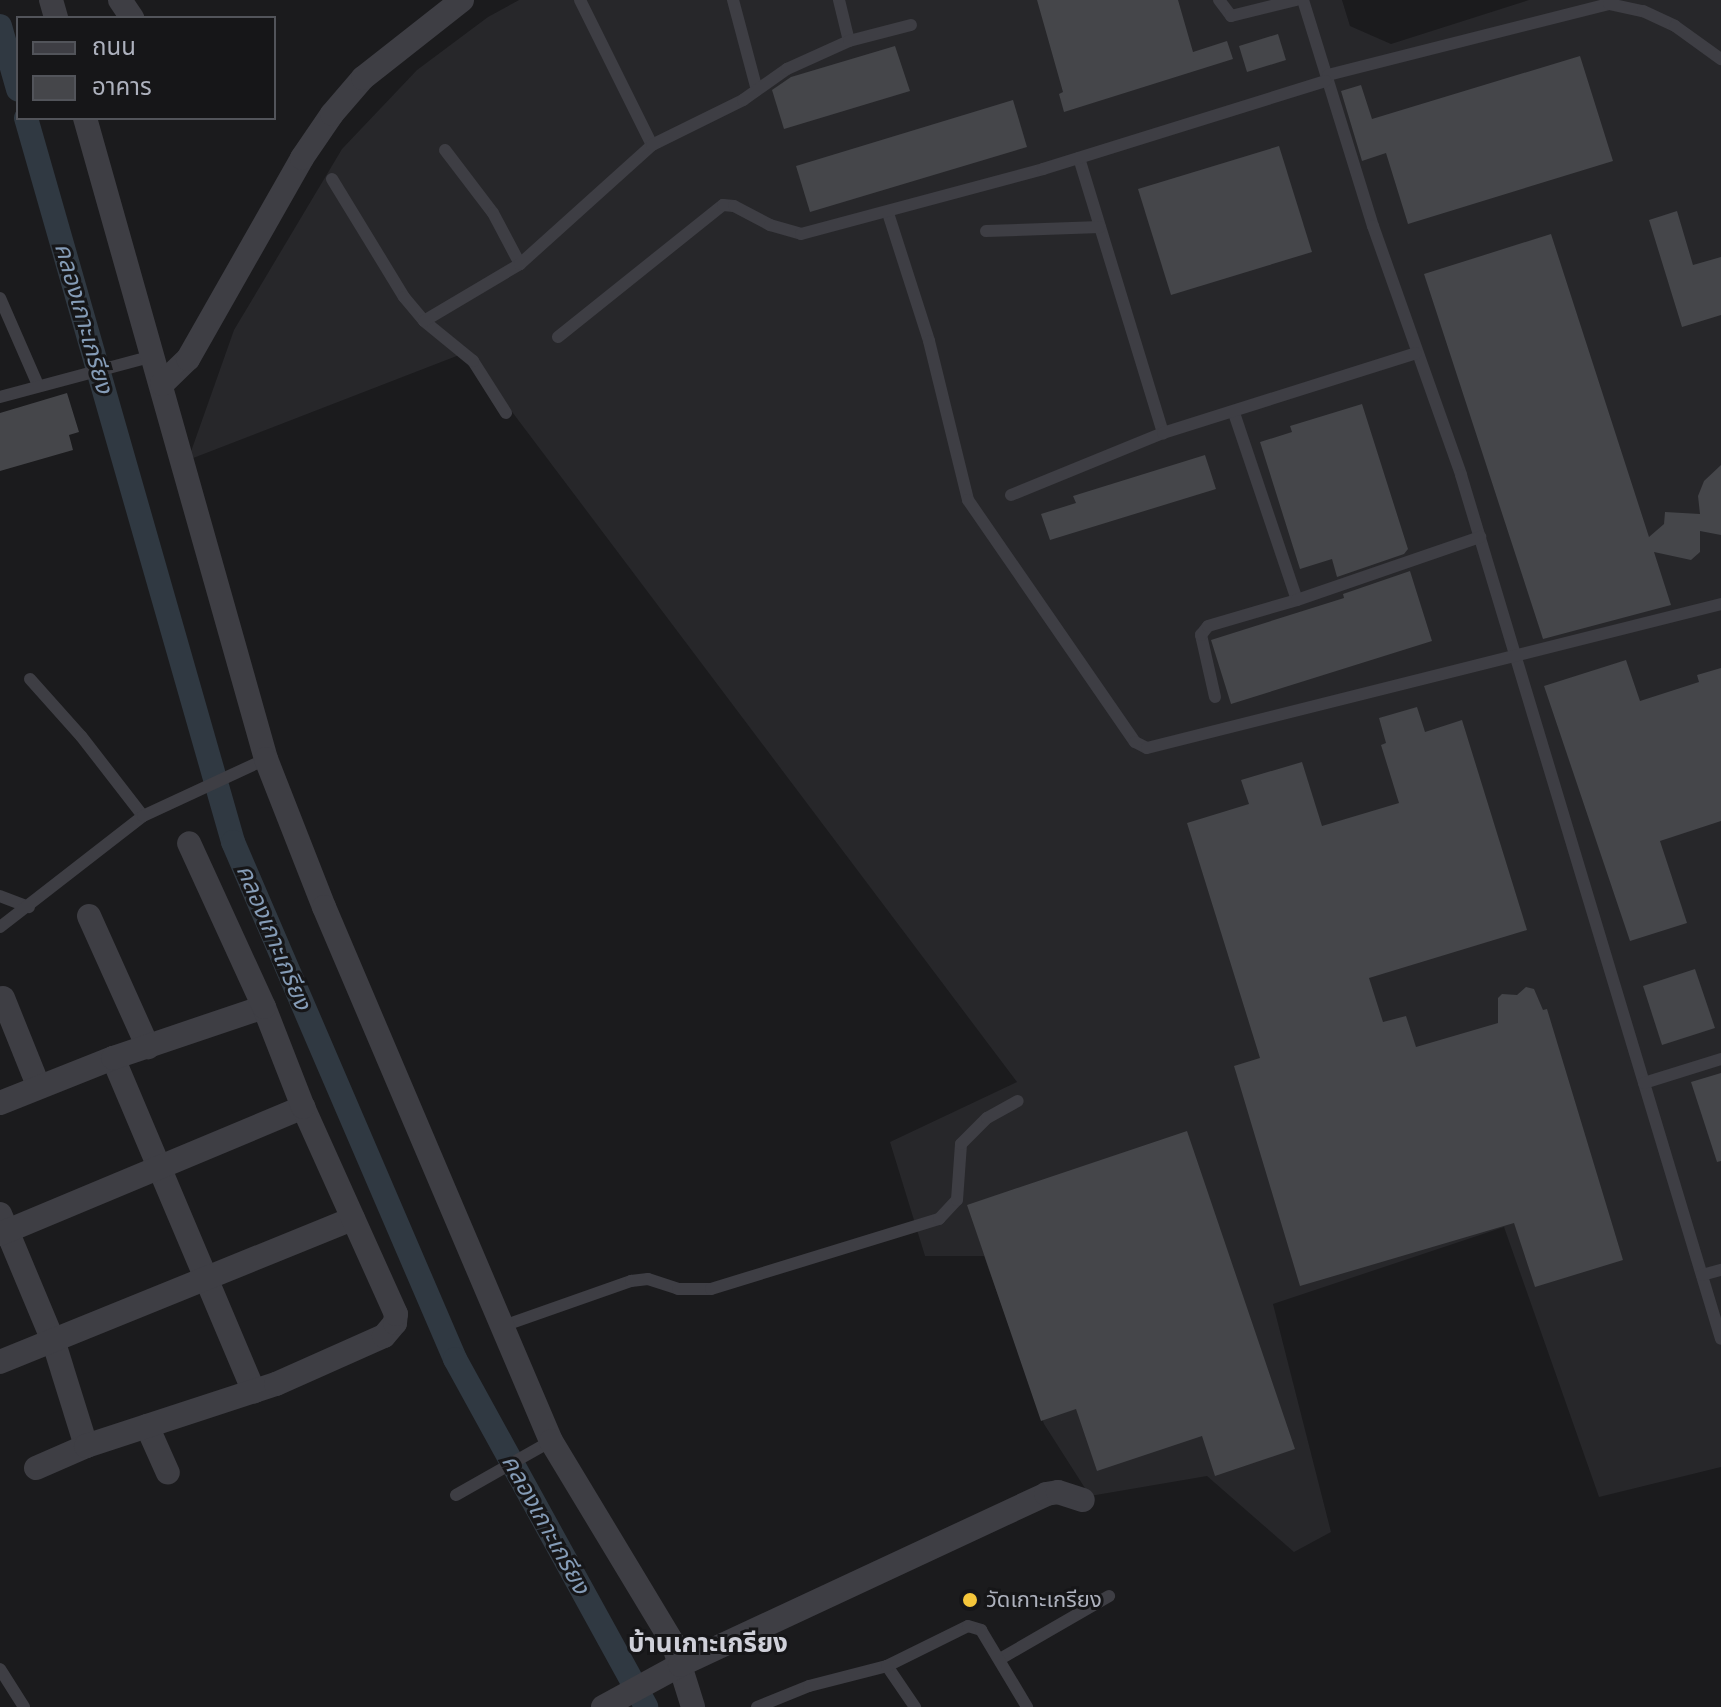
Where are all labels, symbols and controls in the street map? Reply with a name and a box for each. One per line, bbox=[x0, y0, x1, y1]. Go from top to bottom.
legend bbox=[16, 16, 276, 120]
text: ถนน bbox=[92, 31, 136, 62]
text: อาคาร bbox=[92, 71, 152, 102]
water label: คลองเกาะเกรียง bbox=[49, 240, 119, 396]
water label: คลองเกาะเกรียง bbox=[231, 860, 317, 1014]
water label: คลองเกาะเกรียง bbox=[496, 1449, 596, 1599]
place label: วัดเกาะเกรียง bbox=[986, 1587, 1102, 1613]
marker: วัดเกาะเกรียง bbox=[961, 1591, 979, 1609]
district label: บ้านเกาะเกรียง bbox=[628, 1627, 788, 1659]

